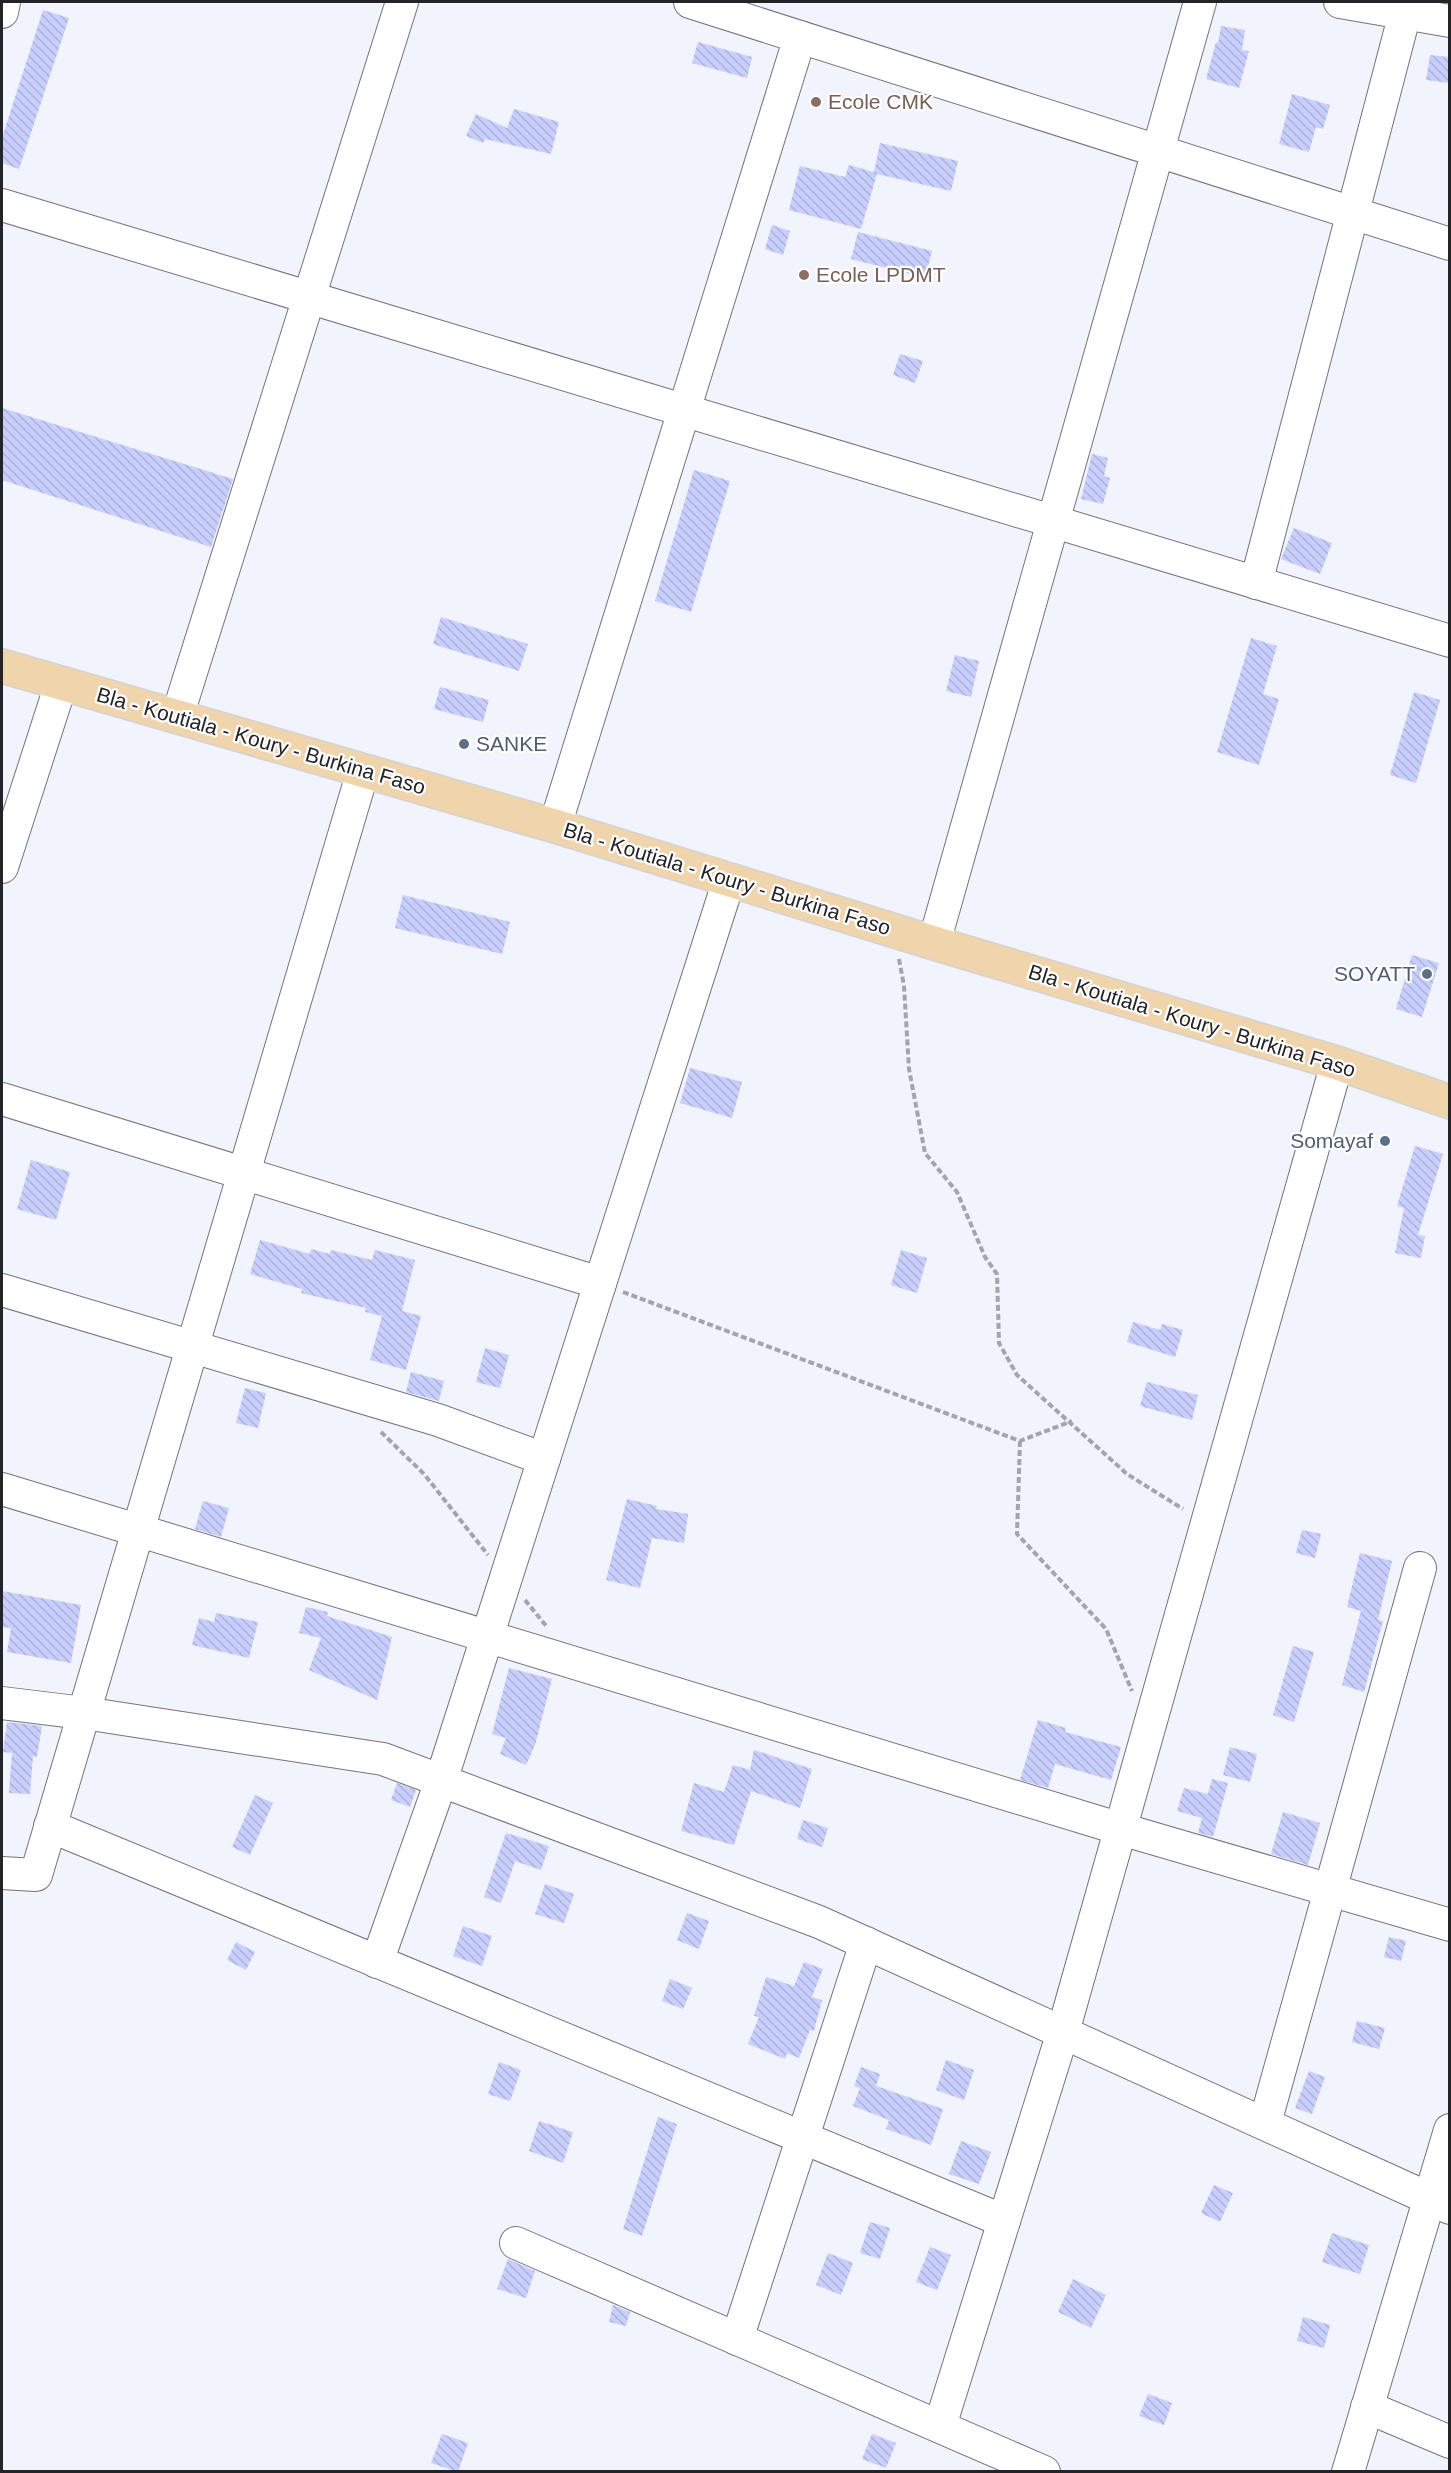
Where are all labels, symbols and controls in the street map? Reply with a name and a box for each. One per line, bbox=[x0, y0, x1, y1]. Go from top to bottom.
place label: Ecole CMK bbox=[828, 90, 933, 113]
marker: Ecole CMK bbox=[809, 95, 823, 109]
place label: Ecole LPDMT bbox=[816, 263, 946, 286]
marker: Ecole LPDMT bbox=[797, 268, 811, 282]
street label: Bla - Koutiala - Koury - Burkina Faso bbox=[94, 682, 428, 799]
place label: SANKE bbox=[476, 732, 547, 755]
marker: SANKE bbox=[457, 737, 471, 751]
street label: Bla - Koutiala - Koury - Burkina Faso bbox=[561, 818, 893, 939]
street label: Bla - Koutiala - Koury - Burkina Faso bbox=[1026, 960, 1358, 1081]
place label: SOYATT bbox=[1334, 962, 1415, 985]
marker: SOYATT bbox=[1420, 967, 1434, 981]
place label: Somayaf bbox=[1290, 1129, 1373, 1152]
marker: Somayaf bbox=[1378, 1134, 1392, 1148]

